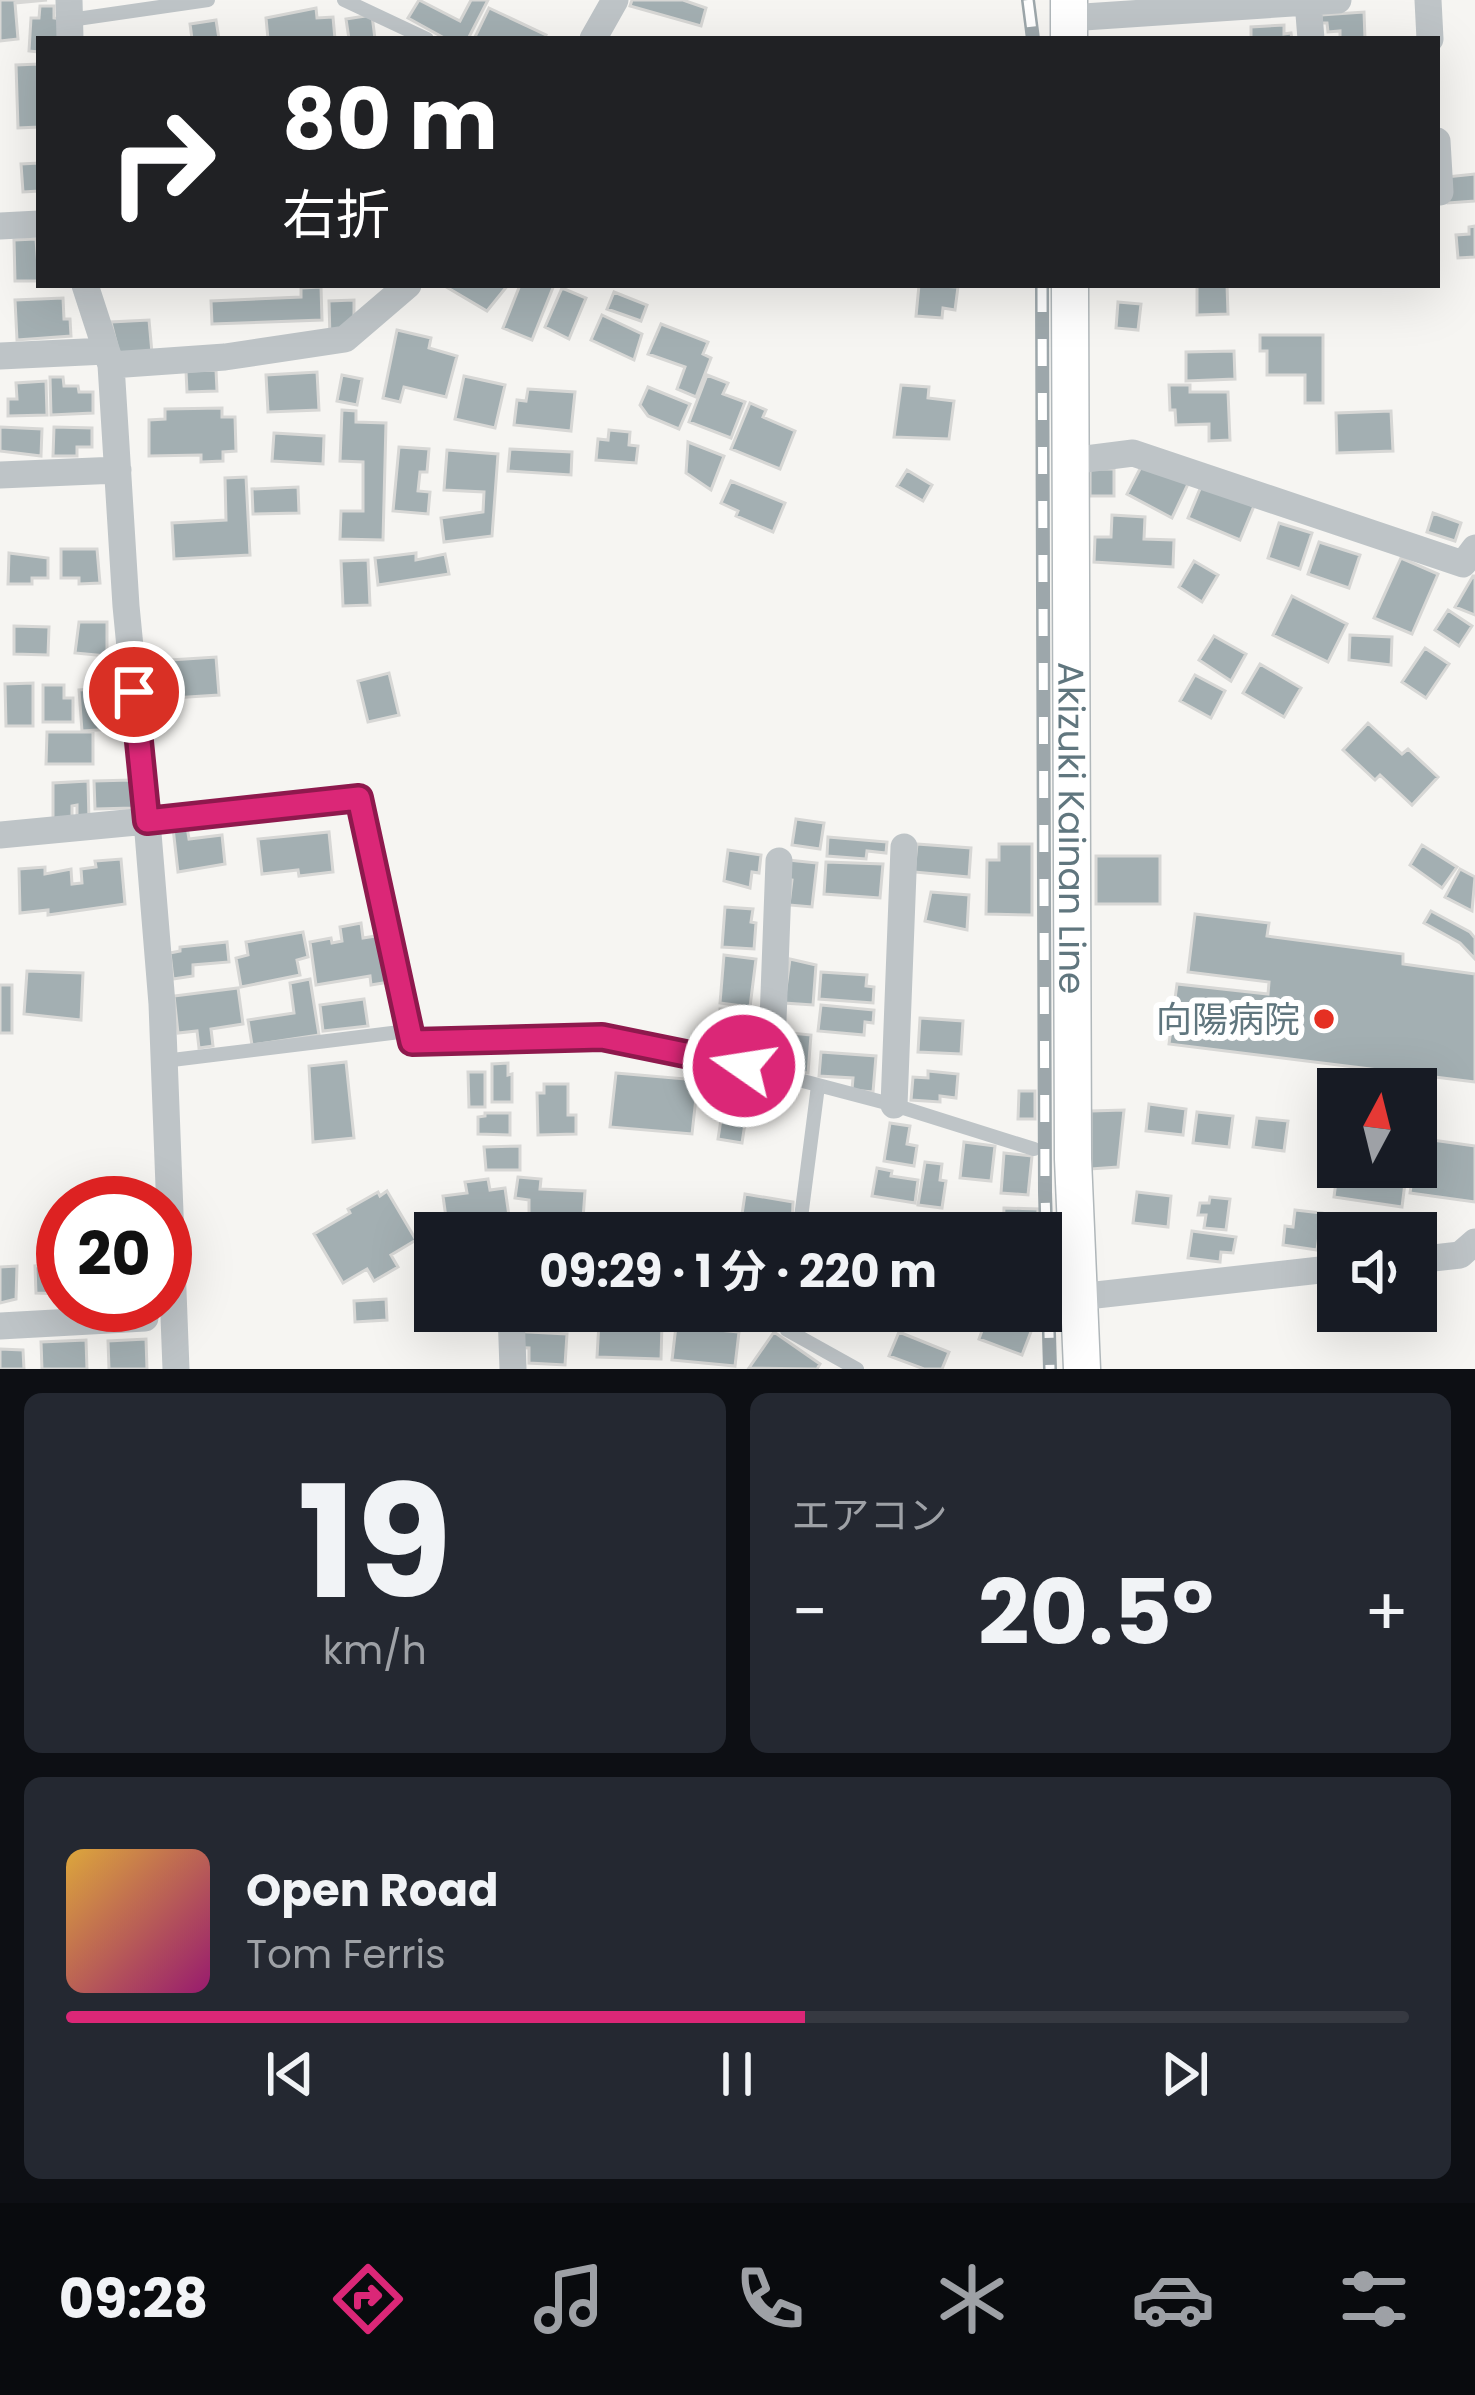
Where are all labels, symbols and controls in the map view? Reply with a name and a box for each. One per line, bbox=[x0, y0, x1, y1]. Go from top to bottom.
text: 80 m bbox=[282, 61, 498, 178]
icon: right bbox=[84, 84, 240, 240]
text: 右折 bbox=[282, 177, 390, 253]
pin bbox=[83, 641, 185, 743]
icon: arrive bbox=[101, 659, 167, 725]
street label: Akizuki Kainan Line bbox=[1046, 662, 1098, 994]
place label: 向陽病院 bbox=[1156, 994, 1300, 1045]
position arrow bbox=[681, 1003, 807, 1129]
marker: 向陽病院 bbox=[1311, 1006, 1337, 1032]
north arrow bbox=[1317, 1068, 1437, 1188]
map controls bbox=[1317, 1068, 1437, 1332]
speed limit sign: 20 bbox=[36, 1176, 192, 1332]
button: sound bbox=[1317, 1212, 1437, 1332]
text: 09:29 · 1 分 · 220 m bbox=[539, 1240, 937, 1303]
text: 19 bbox=[297, 1433, 452, 1652]
text: エアコン bbox=[792, 1488, 948, 1543]
text: 20.5° bbox=[978, 1549, 1214, 1676]
text: − bbox=[792, 1566, 828, 1658]
text: + bbox=[1364, 1566, 1409, 1658]
text: km/h bbox=[323, 1623, 427, 1678]
text: Open Road bbox=[246, 1859, 499, 1922]
text: Tom Ferris bbox=[246, 1927, 446, 1982]
icon: previous bbox=[257, 2041, 323, 2107]
icon: pause bbox=[704, 2041, 770, 2107]
icon: next bbox=[1152, 2041, 1218, 2107]
icon: directions bbox=[326, 2257, 410, 2341]
icon: music bbox=[527, 2257, 611, 2341]
icon: phone bbox=[728, 2257, 812, 2341]
icon: climate bbox=[930, 2257, 1014, 2341]
icon: car bbox=[1131, 2257, 1215, 2341]
icon: filters bbox=[1332, 2257, 1416, 2341]
text: 09:28 bbox=[59, 2261, 208, 2337]

